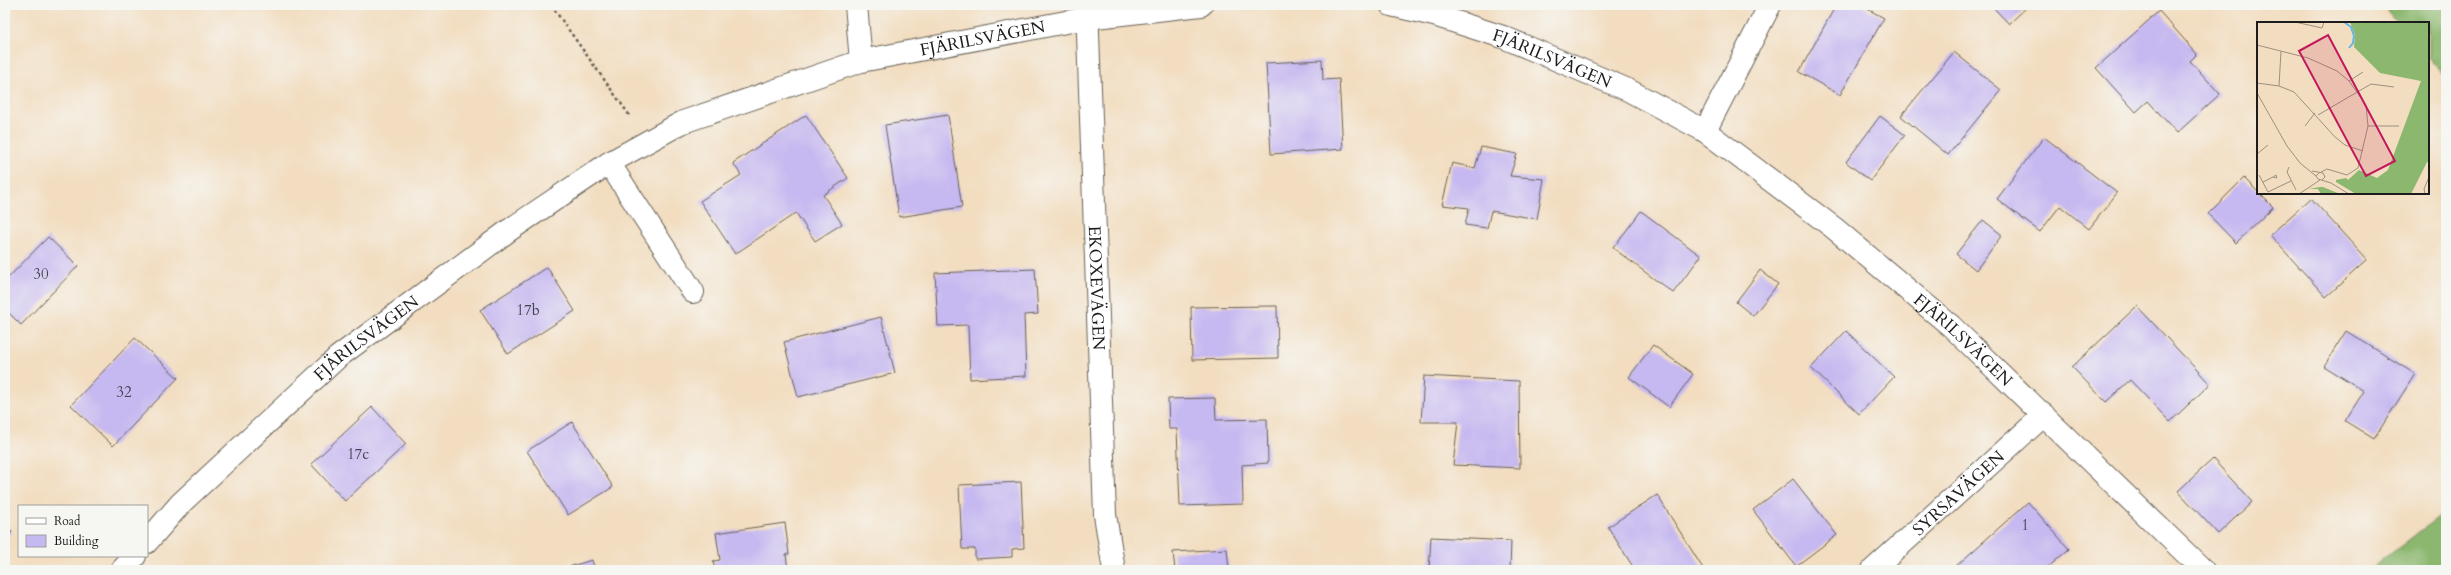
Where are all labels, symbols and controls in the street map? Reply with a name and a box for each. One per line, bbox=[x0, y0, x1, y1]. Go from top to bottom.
street label: FJÄRILSVÄGEN bbox=[918, 15, 1048, 61]
inset map bbox=[2257, 22, 2429, 194]
street label: FJÄRILSVÄGEN bbox=[1490, 23, 1616, 93]
street label: EKOXEVÄGEN bbox=[1083, 225, 1111, 351]
house number: 30 bbox=[33, 264, 49, 284]
street label: FJÄRILSVÄGEN bbox=[1909, 288, 2018, 392]
street label: FJÄRILSVÄGEN bbox=[308, 289, 423, 386]
house number: 17b bbox=[516, 300, 540, 320]
house number: 32 bbox=[116, 382, 132, 402]
house number: 17c bbox=[347, 444, 369, 464]
street label: SYRSAVÄGEN bbox=[1907, 445, 2010, 540]
legend bbox=[18, 505, 148, 557]
text: Road bbox=[54, 513, 81, 529]
house number: 1 bbox=[2021, 515, 2029, 535]
text: Building bbox=[54, 533, 99, 549]

